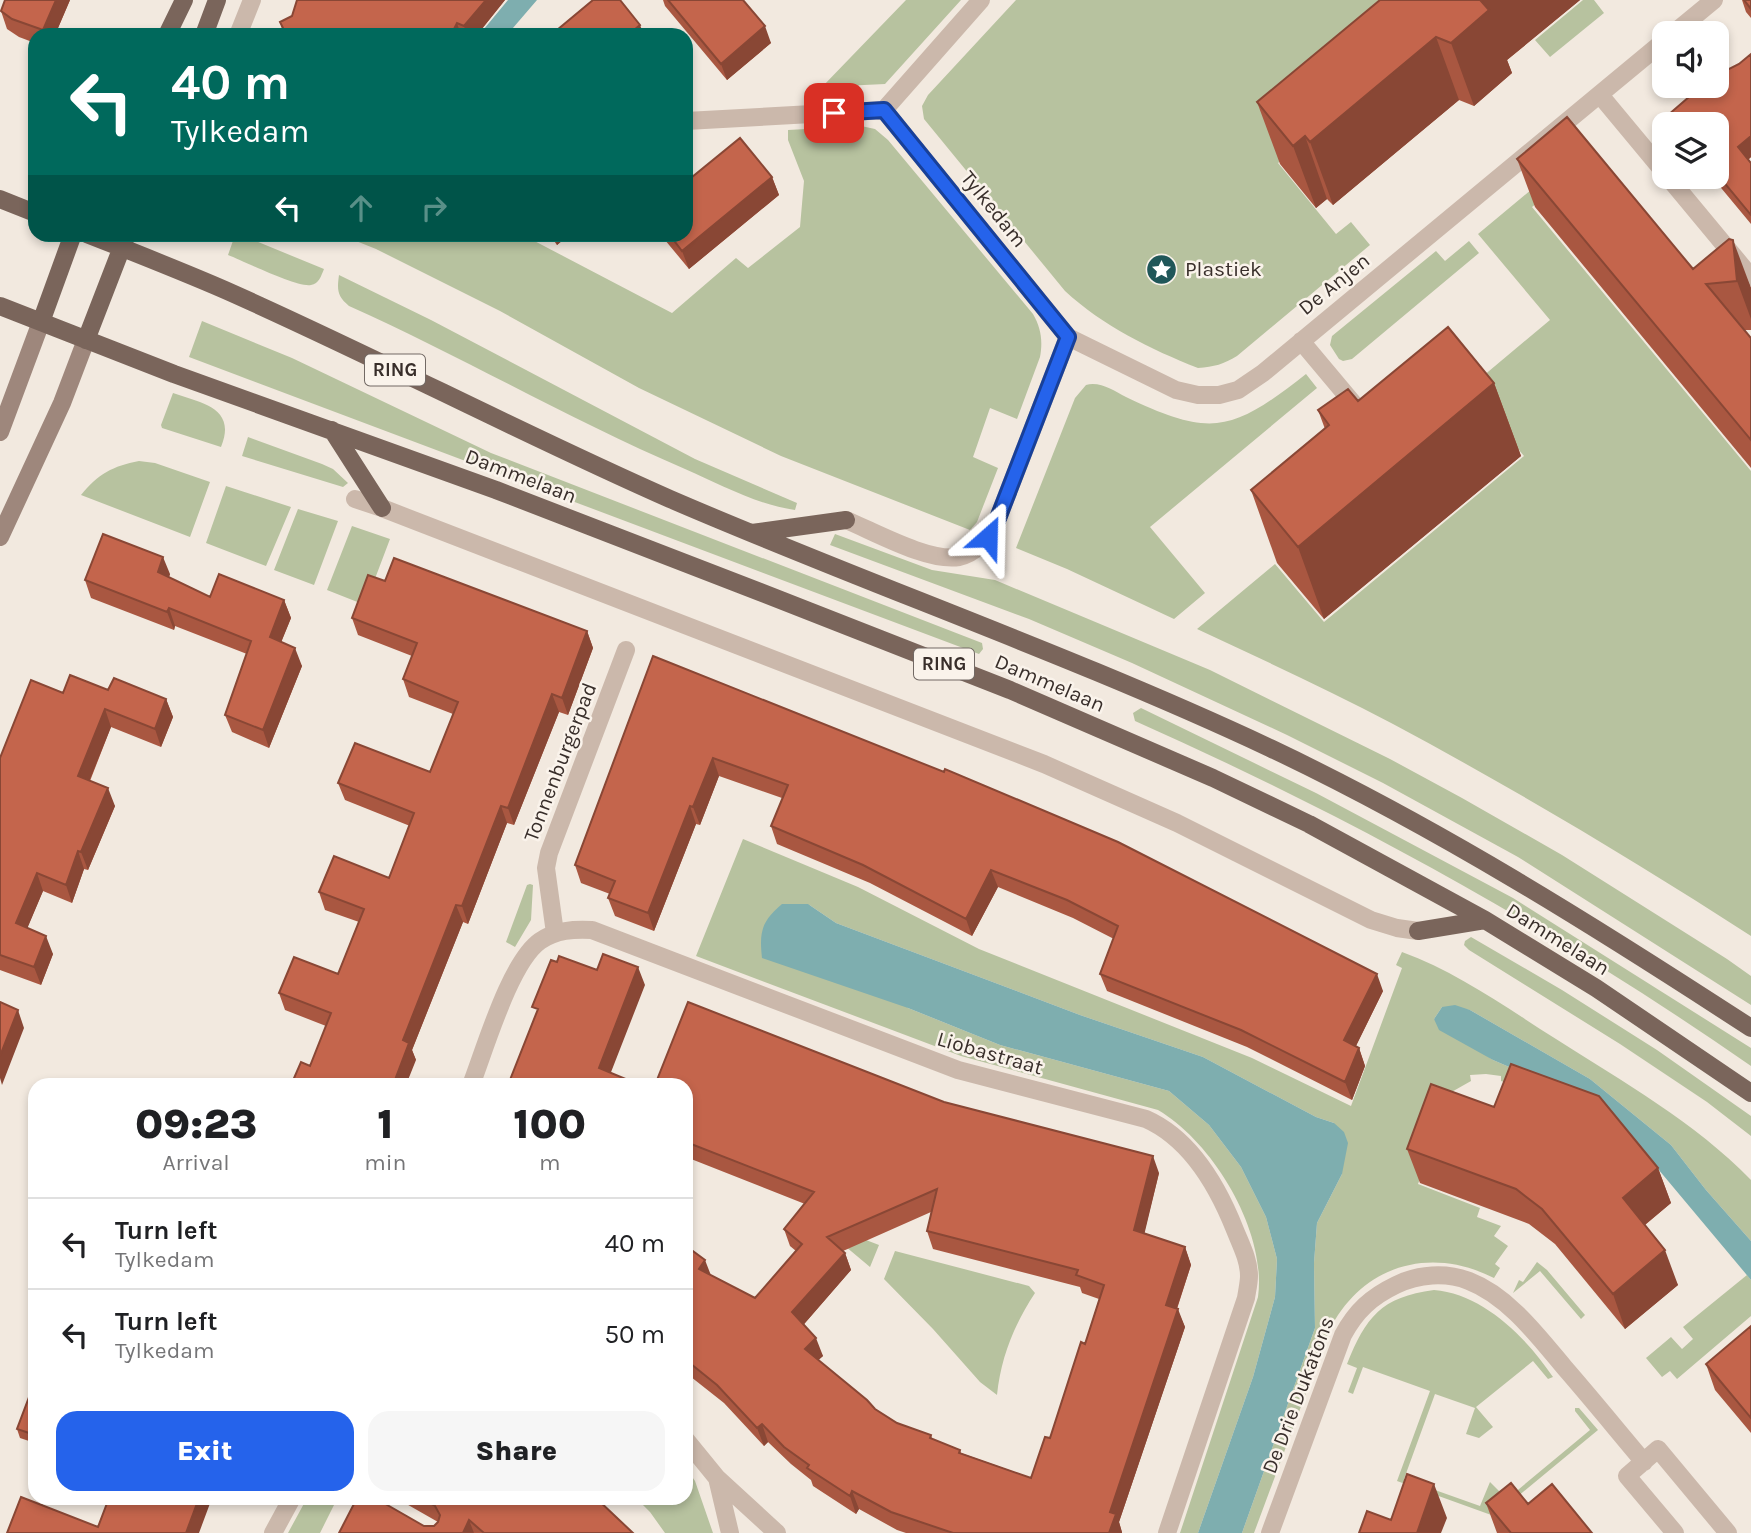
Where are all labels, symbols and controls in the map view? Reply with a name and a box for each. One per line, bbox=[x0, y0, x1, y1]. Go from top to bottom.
map controls bbox=[1652, 21, 1729, 189]
button: sound bbox=[1652, 21, 1729, 98]
text: 40 m bbox=[171, 54, 290, 111]
icon: left bbox=[56, 56, 147, 147]
pin bbox=[804, 83, 864, 143]
icon: arrive bbox=[815, 94, 853, 132]
button: layers bbox=[1652, 112, 1729, 189]
text: Tylkedam bbox=[171, 113, 309, 150]
street label: Tylkedam bbox=[956, 166, 1032, 252]
icon: left bbox=[269, 189, 307, 227]
icon: ahead bbox=[342, 189, 380, 227]
icon: right bbox=[415, 189, 453, 227]
street label: De Anjen bbox=[1294, 248, 1374, 320]
place icon: Plastiek bbox=[1145, 252, 1179, 286]
place label: Plastiek bbox=[1185, 257, 1262, 281]
road number: RING bbox=[365, 354, 425, 386]
street label: Dammelaan bbox=[462, 444, 580, 508]
position arrow bbox=[951, 500, 1025, 574]
road number: RING bbox=[914, 649, 974, 680]
street label: Dammelaan bbox=[991, 649, 1109, 717]
street label: Tonnenburgerpad bbox=[519, 679, 601, 845]
street label: Dammelaan bbox=[1502, 898, 1614, 980]
street label: Liobastraat bbox=[934, 1026, 1046, 1080]
text: 09:23 bbox=[135, 1099, 257, 1149]
text: 1 bbox=[377, 1099, 393, 1149]
text: 100 bbox=[513, 1099, 586, 1149]
text: Arrival bbox=[162, 1149, 230, 1176]
text: min bbox=[364, 1149, 406, 1176]
text: m bbox=[539, 1149, 560, 1176]
text: Turn left bbox=[115, 1215, 217, 1246]
icon: left bbox=[56, 1225, 94, 1263]
text: 40 m bbox=[605, 1228, 665, 1259]
text: Tylkedam bbox=[115, 1246, 214, 1273]
text: Turn left bbox=[115, 1306, 217, 1337]
street label: De Drie Dukatons bbox=[1257, 1313, 1339, 1477]
icon: left bbox=[56, 1316, 94, 1354]
text: 50 m bbox=[604, 1319, 665, 1350]
text: Tylkedam bbox=[115, 1337, 214, 1364]
button: Exit bbox=[56, 1411, 354, 1491]
button: Share bbox=[368, 1411, 665, 1491]

